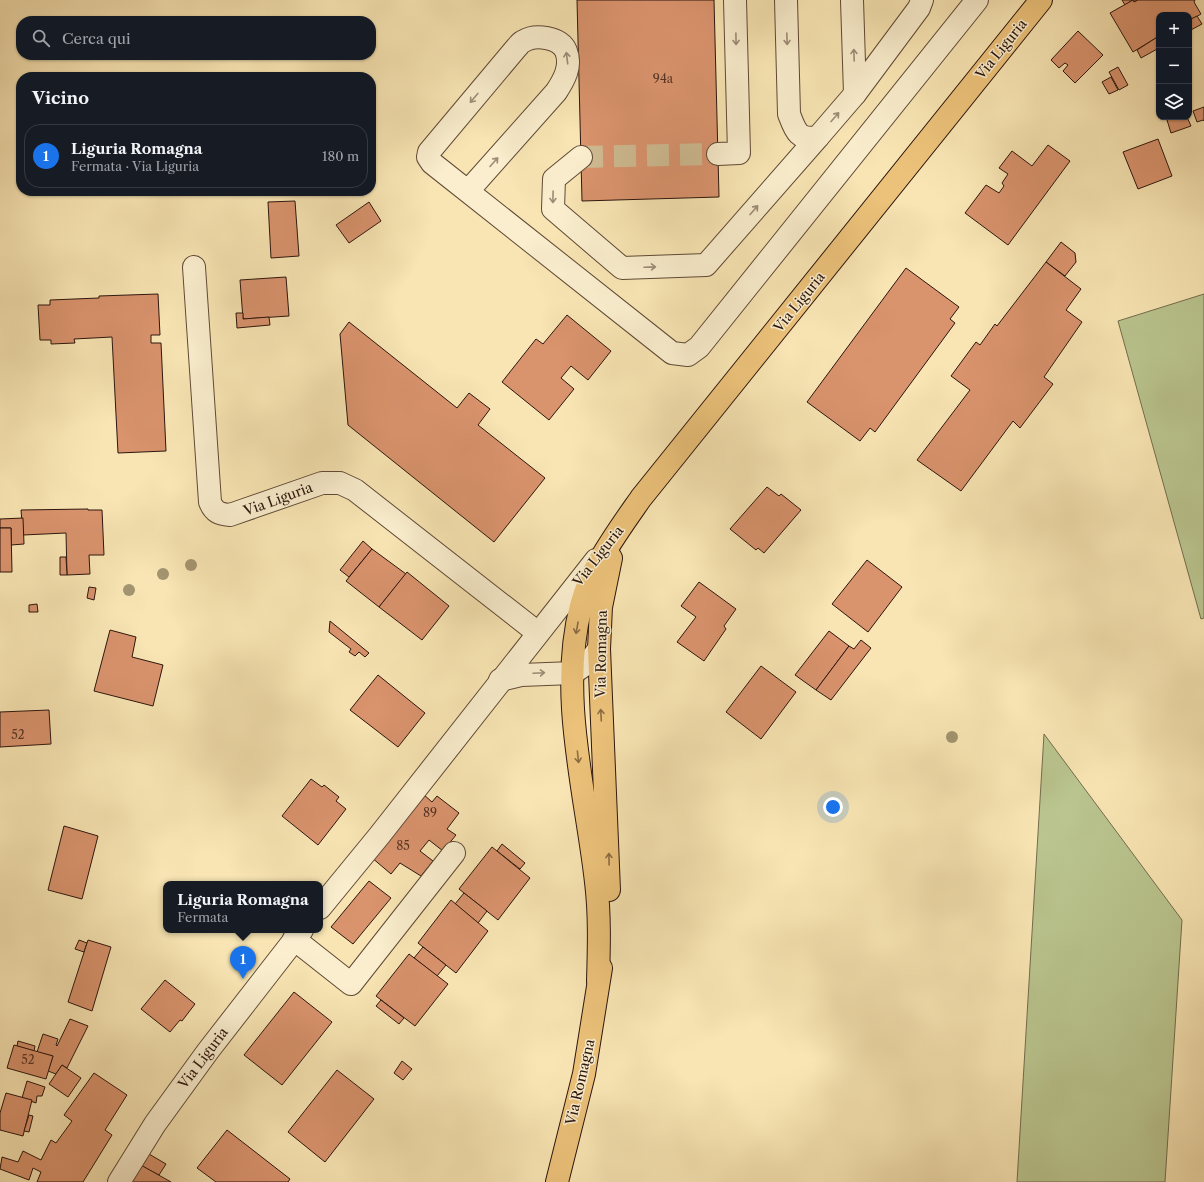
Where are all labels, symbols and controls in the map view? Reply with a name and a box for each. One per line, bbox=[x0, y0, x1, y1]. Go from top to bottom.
map controls bbox=[1156, 12, 1192, 120]
button: + bbox=[1156, 12, 1192, 48]
street label: Via Liguria bbox=[971, 15, 1031, 84]
search box bbox=[16, 16, 376, 60]
icon: search bbox=[30, 27, 52, 49]
text: Cerca qui bbox=[62, 29, 131, 48]
one-way arrow bbox=[732, 32, 740, 45]
one-way arrow bbox=[783, 32, 791, 45]
button: − bbox=[1156, 48, 1192, 84]
one-way arrow bbox=[850, 49, 858, 62]
one-way arrow bbox=[563, 52, 570, 65]
house number: 94a bbox=[653, 71, 674, 86]
button: layers bbox=[1156, 84, 1192, 120]
text: Vicino bbox=[32, 88, 89, 108]
one-way arrow bbox=[470, 92, 479, 103]
one-way arrow bbox=[830, 112, 839, 123]
text: Liguria Romagna bbox=[71, 139, 203, 158]
text: 1 bbox=[43, 148, 49, 164]
text: 180 m bbox=[322, 148, 359, 164]
one-way arrow bbox=[489, 157, 499, 167]
text: Fermata · Via Liguria bbox=[71, 158, 199, 174]
one-way arrow bbox=[550, 190, 557, 203]
one-way arrow bbox=[750, 204, 759, 215]
one-way arrow bbox=[643, 263, 656, 271]
street label: Via Liguria bbox=[769, 268, 829, 337]
street label: Via Liguria bbox=[240, 478, 316, 520]
street label: Via Liguria bbox=[568, 521, 628, 591]
street label: Via Romagna bbox=[591, 609, 611, 699]
one-way arrow bbox=[573, 621, 581, 634]
one-way arrow bbox=[532, 670, 545, 677]
one-way arrow bbox=[598, 709, 605, 722]
house number: 52 bbox=[11, 727, 25, 742]
one-way arrow bbox=[574, 750, 582, 763]
your location bbox=[823, 797, 843, 817]
house number: 89 bbox=[423, 805, 437, 820]
house number: 85 bbox=[396, 838, 410, 853]
one-way arrow bbox=[605, 853, 613, 866]
popup bbox=[163, 881, 323, 933]
text: Liguria Romagna bbox=[177, 890, 309, 909]
text: Fermata bbox=[177, 909, 228, 925]
pin: 1 bbox=[230, 946, 256, 979]
street label: Via Liguria bbox=[173, 1023, 232, 1093]
street label: Via Romagna bbox=[561, 1037, 599, 1128]
house number: 52 bbox=[21, 1052, 35, 1067]

